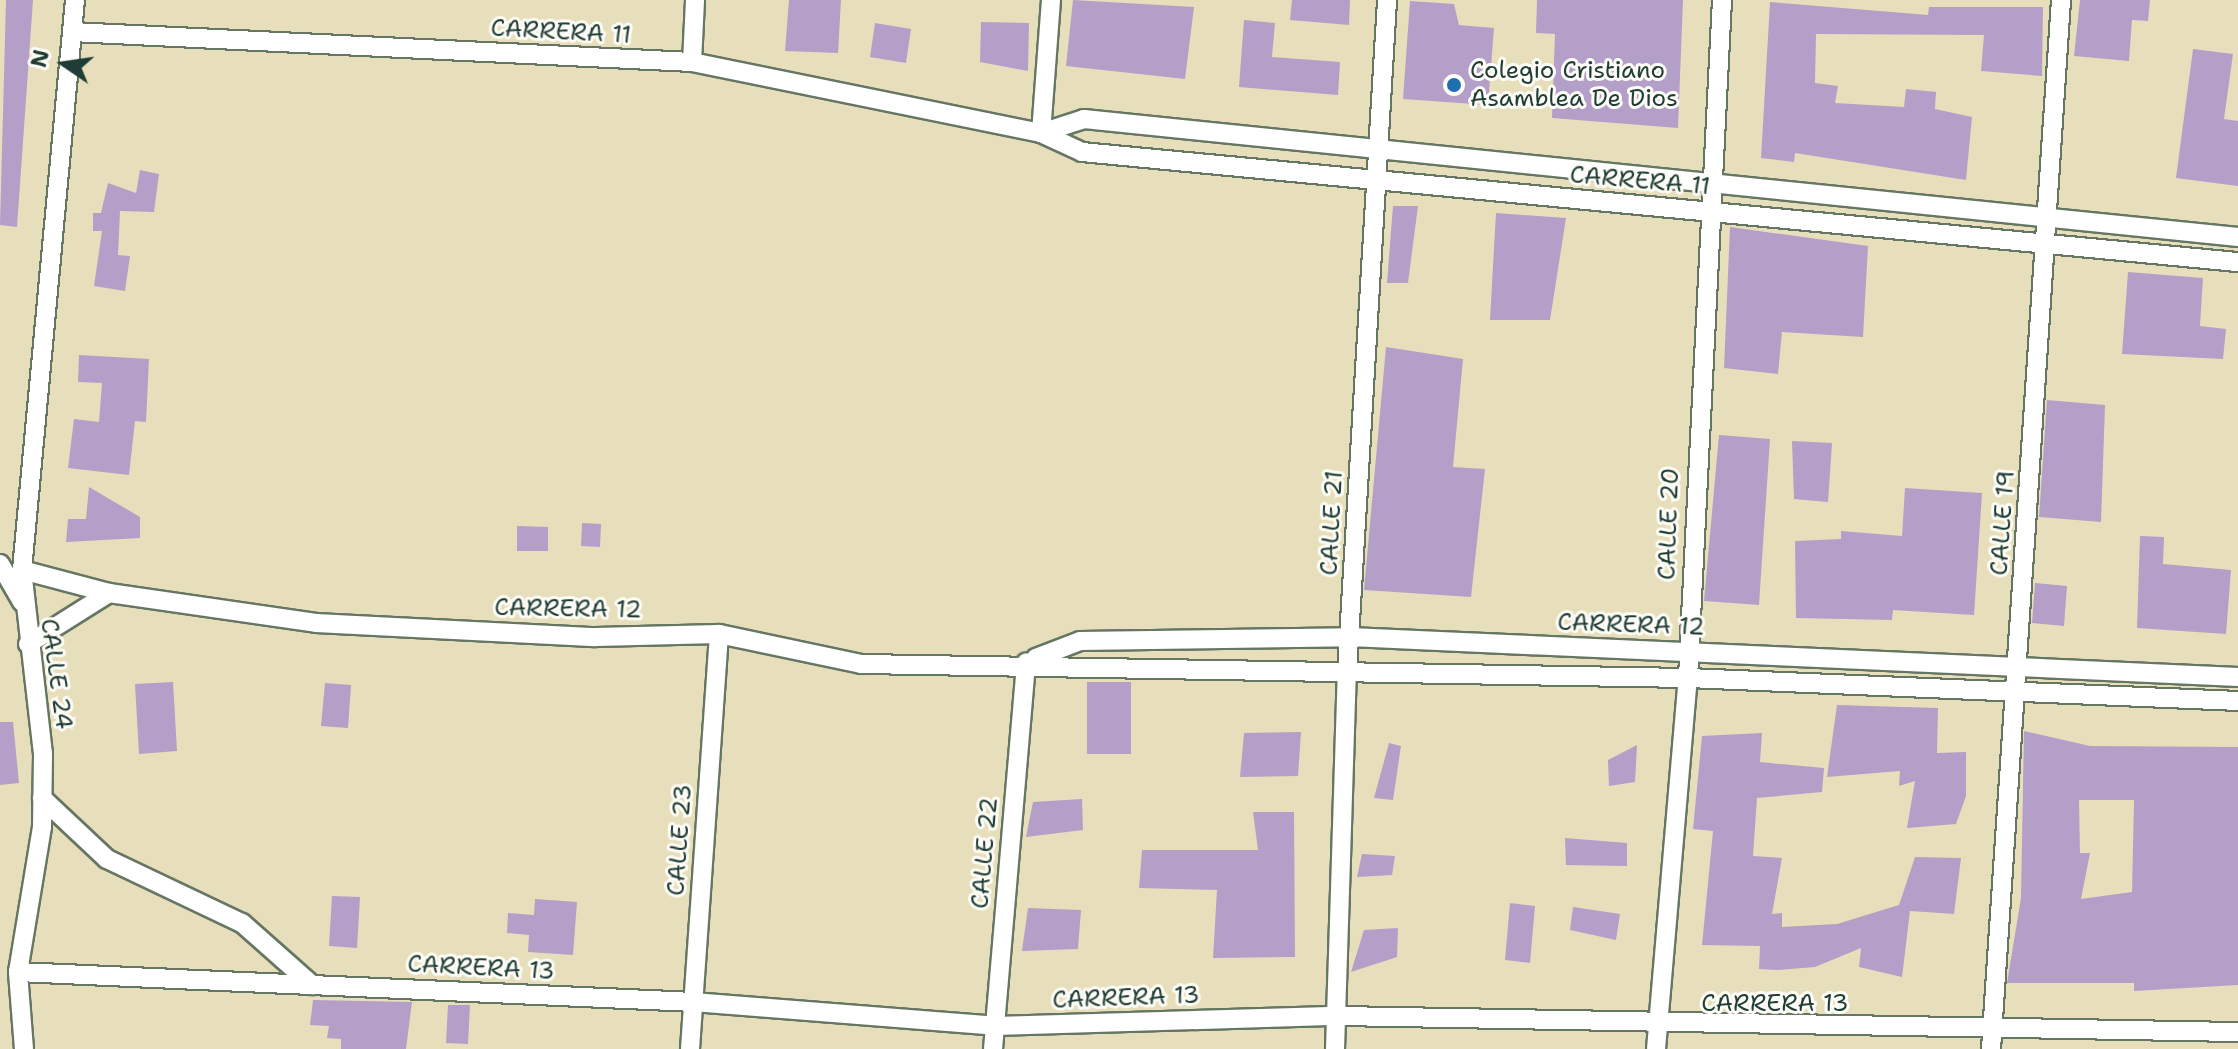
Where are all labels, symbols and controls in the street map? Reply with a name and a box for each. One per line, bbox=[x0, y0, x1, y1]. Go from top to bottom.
street label: CARRERA 11 bbox=[490, 14, 632, 50]
north arrow bbox=[24, 24, 104, 104]
text: N bbox=[24, 47, 56, 70]
place label: Colegio Cristiano Asamblea De Dios bbox=[1470, 57, 1678, 113]
marker: Colegio Cristiano Asamblea De Dios bbox=[1445, 76, 1463, 94]
street label: CARRERA 11 bbox=[1569, 161, 1711, 201]
street label: CALLE 20 bbox=[1653, 467, 1685, 581]
street label: CALLE 19 bbox=[1985, 469, 2021, 577]
street label: CALLE 21 bbox=[1315, 470, 1349, 576]
street label: CARRERA 12 bbox=[494, 593, 642, 625]
street label: CARRERA 12 bbox=[1557, 608, 1705, 642]
street label: CALLE 24 bbox=[34, 617, 78, 731]
street label: CALLE 23 bbox=[662, 783, 698, 897]
street label: CALLE 22 bbox=[966, 796, 1004, 910]
street label: CARRERA 13 bbox=[407, 950, 555, 986]
street label: CARRERA 13 bbox=[1052, 981, 1200, 1015]
street label: CARRERA 13 bbox=[1701, 990, 1849, 1018]

